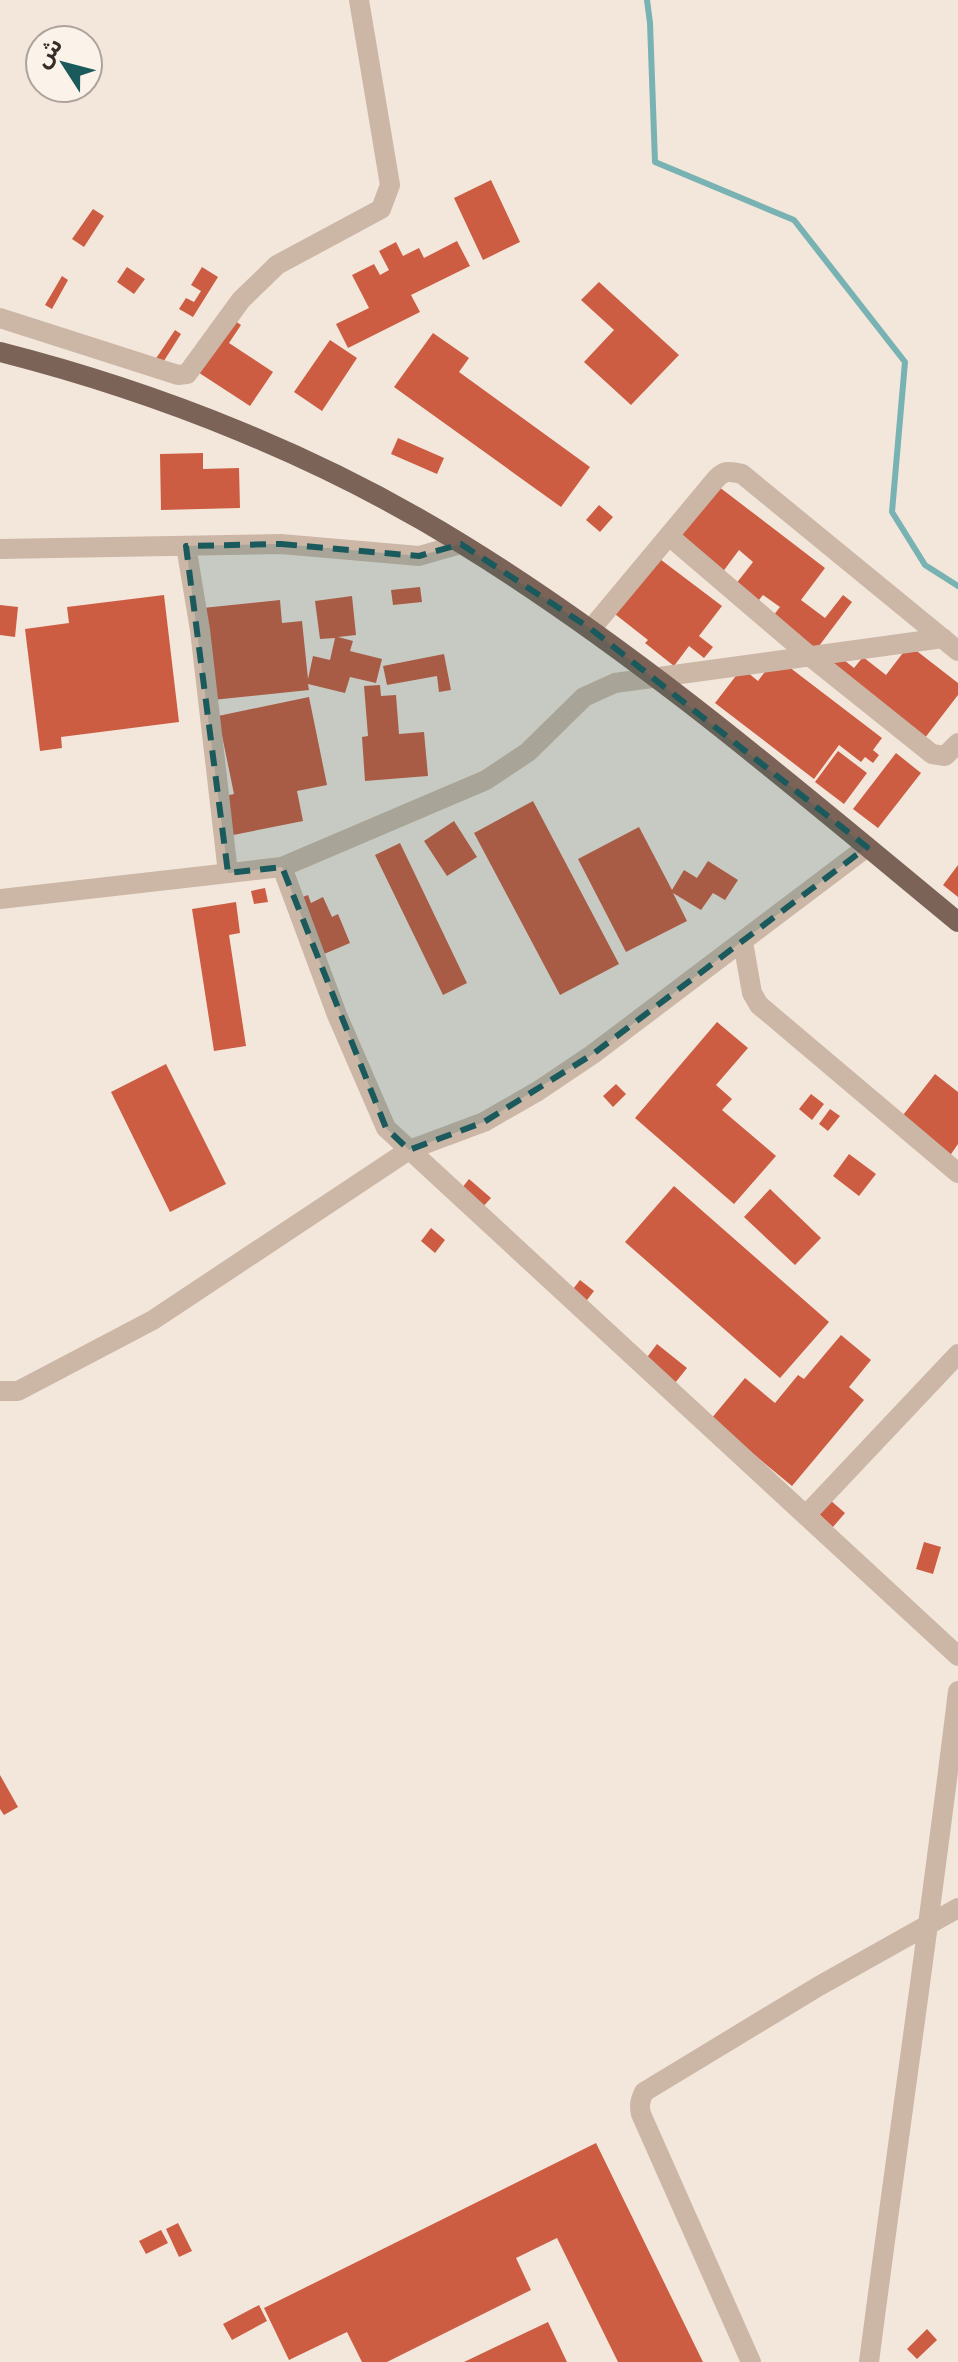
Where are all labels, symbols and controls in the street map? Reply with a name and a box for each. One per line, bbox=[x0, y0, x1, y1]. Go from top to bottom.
north arrow bbox=[24, 24, 104, 104]
text: ش bbox=[28, 32, 67, 72]

